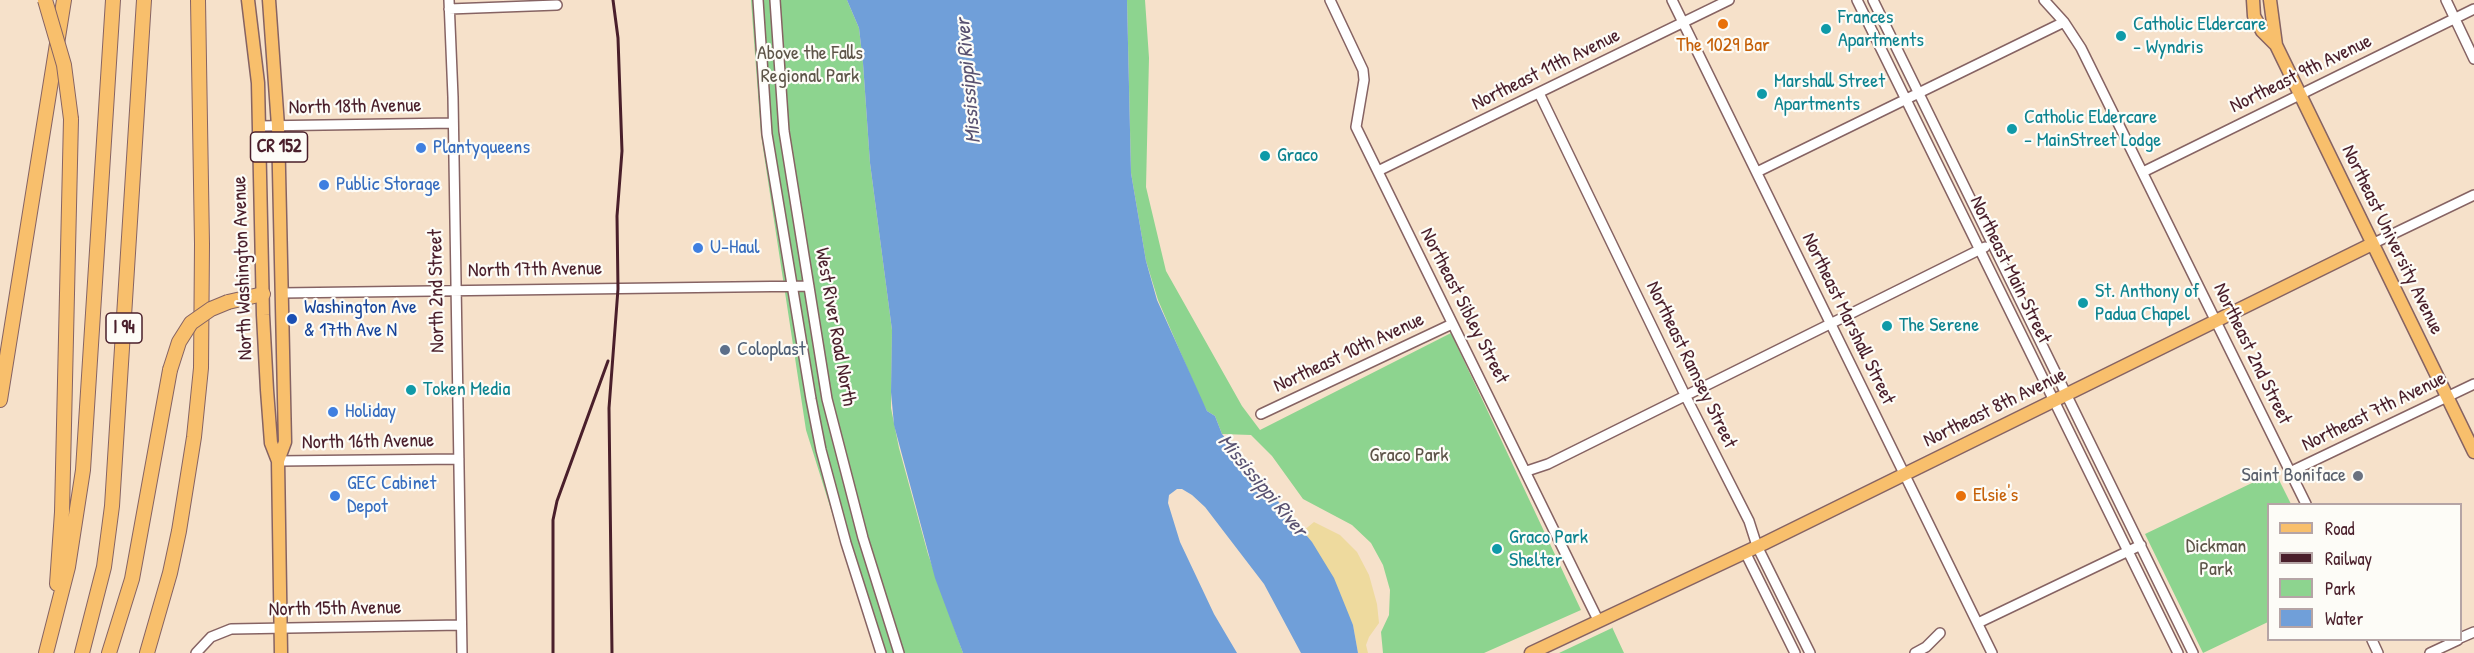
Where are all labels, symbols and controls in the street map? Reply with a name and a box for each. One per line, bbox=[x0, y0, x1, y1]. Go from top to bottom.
place label: Frances Apartments bbox=[1838, 6, 1924, 53]
place label: Catholic Eldercare - Wyndris bbox=[2133, 13, 2266, 60]
water label: Mississippi River bbox=[951, 17, 987, 145]
marker: The 1029 Bar bbox=[1716, 17, 1730, 31]
marker: Frances Apartments bbox=[1819, 22, 1833, 36]
street label: Northeast 11th Avenue bbox=[1468, 24, 1624, 116]
marker: Catholic Eldercare - Wyndris bbox=[2114, 29, 2128, 43]
street label: Northeast 9th Avenue bbox=[2226, 29, 2376, 119]
place label: The 1029 Bar bbox=[1676, 34, 1770, 58]
park label: Above the Falls Regional Park bbox=[757, 42, 863, 89]
place label: Marshall Street Apartments bbox=[1774, 70, 1885, 117]
marker: Marshall Street Apartments bbox=[1755, 87, 1769, 101]
street label: North 18th Avenue bbox=[288, 94, 422, 120]
place label: Catholic Eldercare - MainStreet Lodge bbox=[2024, 106, 2161, 153]
marker: Catholic Eldercare - MainStreet Lodge bbox=[2005, 122, 2019, 136]
road number: CR 152 bbox=[250, 132, 308, 162]
place label: Plantyqueens bbox=[433, 136, 530, 160]
marker: Plantyqueens bbox=[414, 141, 428, 155]
street label: Northeast University Avenue bbox=[2336, 141, 2448, 339]
place label: Graco bbox=[1277, 144, 1318, 168]
marker: Graco bbox=[1258, 149, 1272, 163]
place label: Public Storage bbox=[336, 173, 441, 197]
street label: North Washington Avenue bbox=[228, 176, 258, 360]
marker: Public Storage bbox=[317, 178, 331, 192]
street label: Northeast Main Street bbox=[1964, 192, 2056, 348]
street label: Northeast Sibley Street bbox=[1414, 224, 1514, 388]
street label: North 2nd Street bbox=[424, 229, 450, 353]
street label: Northeast Marshall Street bbox=[1796, 229, 1900, 409]
place label: U-Haul bbox=[710, 236, 760, 260]
marker: U-Haul bbox=[691, 241, 705, 255]
street label: West River Road North bbox=[809, 246, 861, 408]
street label: North 17th Avenue bbox=[468, 257, 602, 283]
street label: Northeast Ramsey Street bbox=[1640, 278, 1742, 452]
place label: St. Anthony of Padua Chapel bbox=[2095, 280, 2199, 327]
street label: Northeast 2nd Street bbox=[2207, 280, 2297, 428]
place label: Washington Ave & 17th Ave N bbox=[304, 296, 417, 343]
marker: St. Anthony of Padua Chapel bbox=[2076, 296, 2090, 310]
street label: Northeast 10th Avenue bbox=[1270, 308, 1428, 398]
marker: Washington Ave & 17th Ave N bbox=[285, 312, 299, 326]
road number: I 94 bbox=[106, 313, 142, 343]
place label: The Serene bbox=[1899, 314, 1979, 338]
marker: The Serene bbox=[1880, 319, 1894, 333]
place label: Coloplast bbox=[737, 338, 806, 362]
marker: Coloplast bbox=[718, 343, 732, 357]
street label: Northeast 8th Avenue bbox=[1920, 363, 2070, 453]
street label: Northeast 7th Avenue bbox=[2298, 367, 2450, 457]
place label: Token Media bbox=[423, 378, 510, 402]
marker: Token Media bbox=[404, 383, 418, 397]
place label: Holiday bbox=[345, 400, 396, 424]
marker: Holiday bbox=[326, 405, 340, 419]
street label: North 16th Avenue bbox=[302, 429, 434, 455]
water label: Mississippi River bbox=[1212, 430, 1312, 542]
park label: Graco Park bbox=[1369, 444, 1449, 468]
place label: Saint Boniface bbox=[2242, 464, 2346, 488]
marker: Saint Boniface bbox=[2351, 469, 2365, 483]
place label: GEC Cabinet Depot bbox=[347, 472, 436, 519]
place label: Elsie's bbox=[1973, 484, 2018, 508]
marker: GEC Cabinet Depot bbox=[328, 489, 342, 503]
marker: Elsie's bbox=[1954, 489, 1968, 503]
legend bbox=[2267, 503, 2462, 641]
text: Road bbox=[2325, 516, 2355, 541]
place label: Graco Park Shelter bbox=[1509, 526, 1588, 573]
park label: Dickman Park bbox=[2186, 535, 2246, 582]
marker: Graco Park Shelter bbox=[1490, 542, 1504, 556]
text: Railway bbox=[2325, 546, 2372, 571]
text: Park bbox=[2325, 576, 2355, 601]
street label: North 15th Avenue bbox=[269, 596, 401, 622]
text: Water bbox=[2325, 606, 2363, 631]

